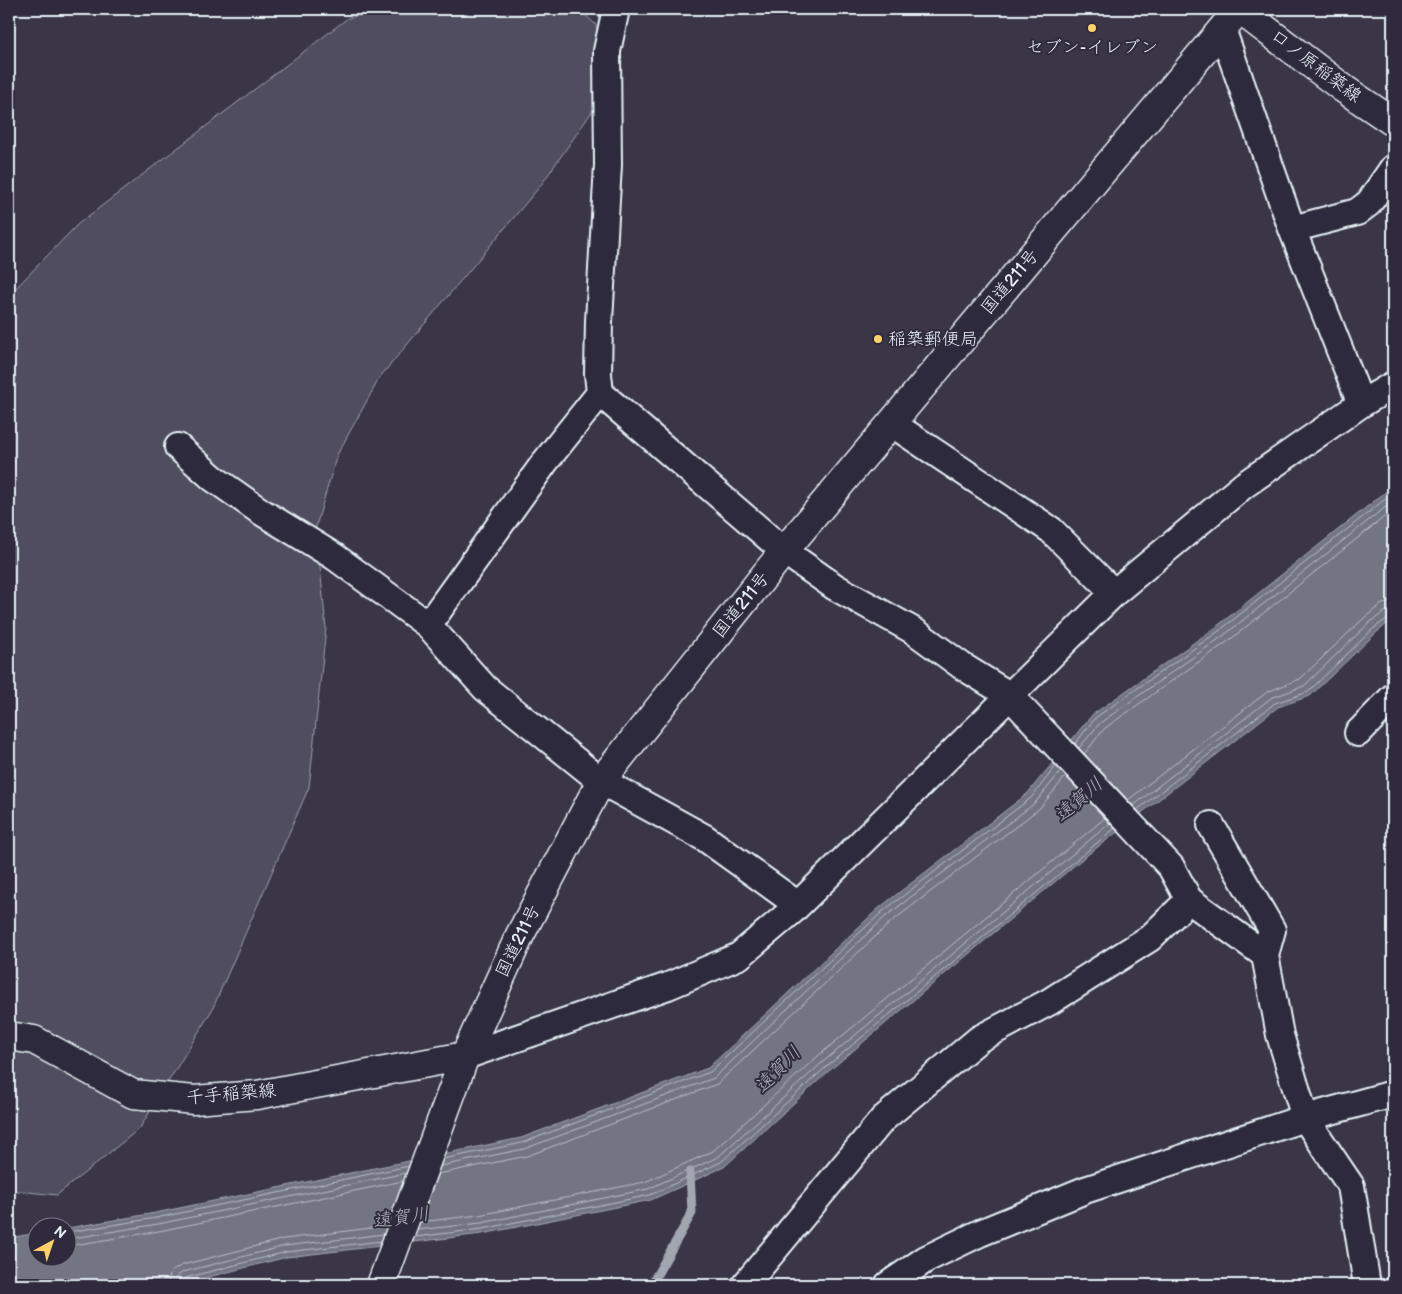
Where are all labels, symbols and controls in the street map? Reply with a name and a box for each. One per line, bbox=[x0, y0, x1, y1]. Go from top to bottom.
marker: セブン-イレブン bbox=[1086, 22, 1098, 34]
street label: 口ノ原稲築線 bbox=[1267, 25, 1365, 107]
place label: セブン-イレブン bbox=[1026, 37, 1158, 58]
street label: 国道211号 bbox=[977, 245, 1043, 319]
place label: 稲築郵便局 bbox=[888, 329, 978, 350]
marker: 稲築郵便局 bbox=[872, 333, 884, 345]
street label: 国道211号 bbox=[708, 568, 774, 642]
water label: 遠賀川 bbox=[1050, 773, 1108, 827]
street label: 国道211号 bbox=[491, 901, 545, 981]
water label: 遠賀川 bbox=[750, 1042, 806, 1098]
street label: 千手稲築線 bbox=[185, 1080, 277, 1108]
water label: 遠賀川 bbox=[371, 1203, 431, 1233]
north arrow bbox=[28, 1216, 78, 1266]
text: N bbox=[51, 1223, 70, 1242]

